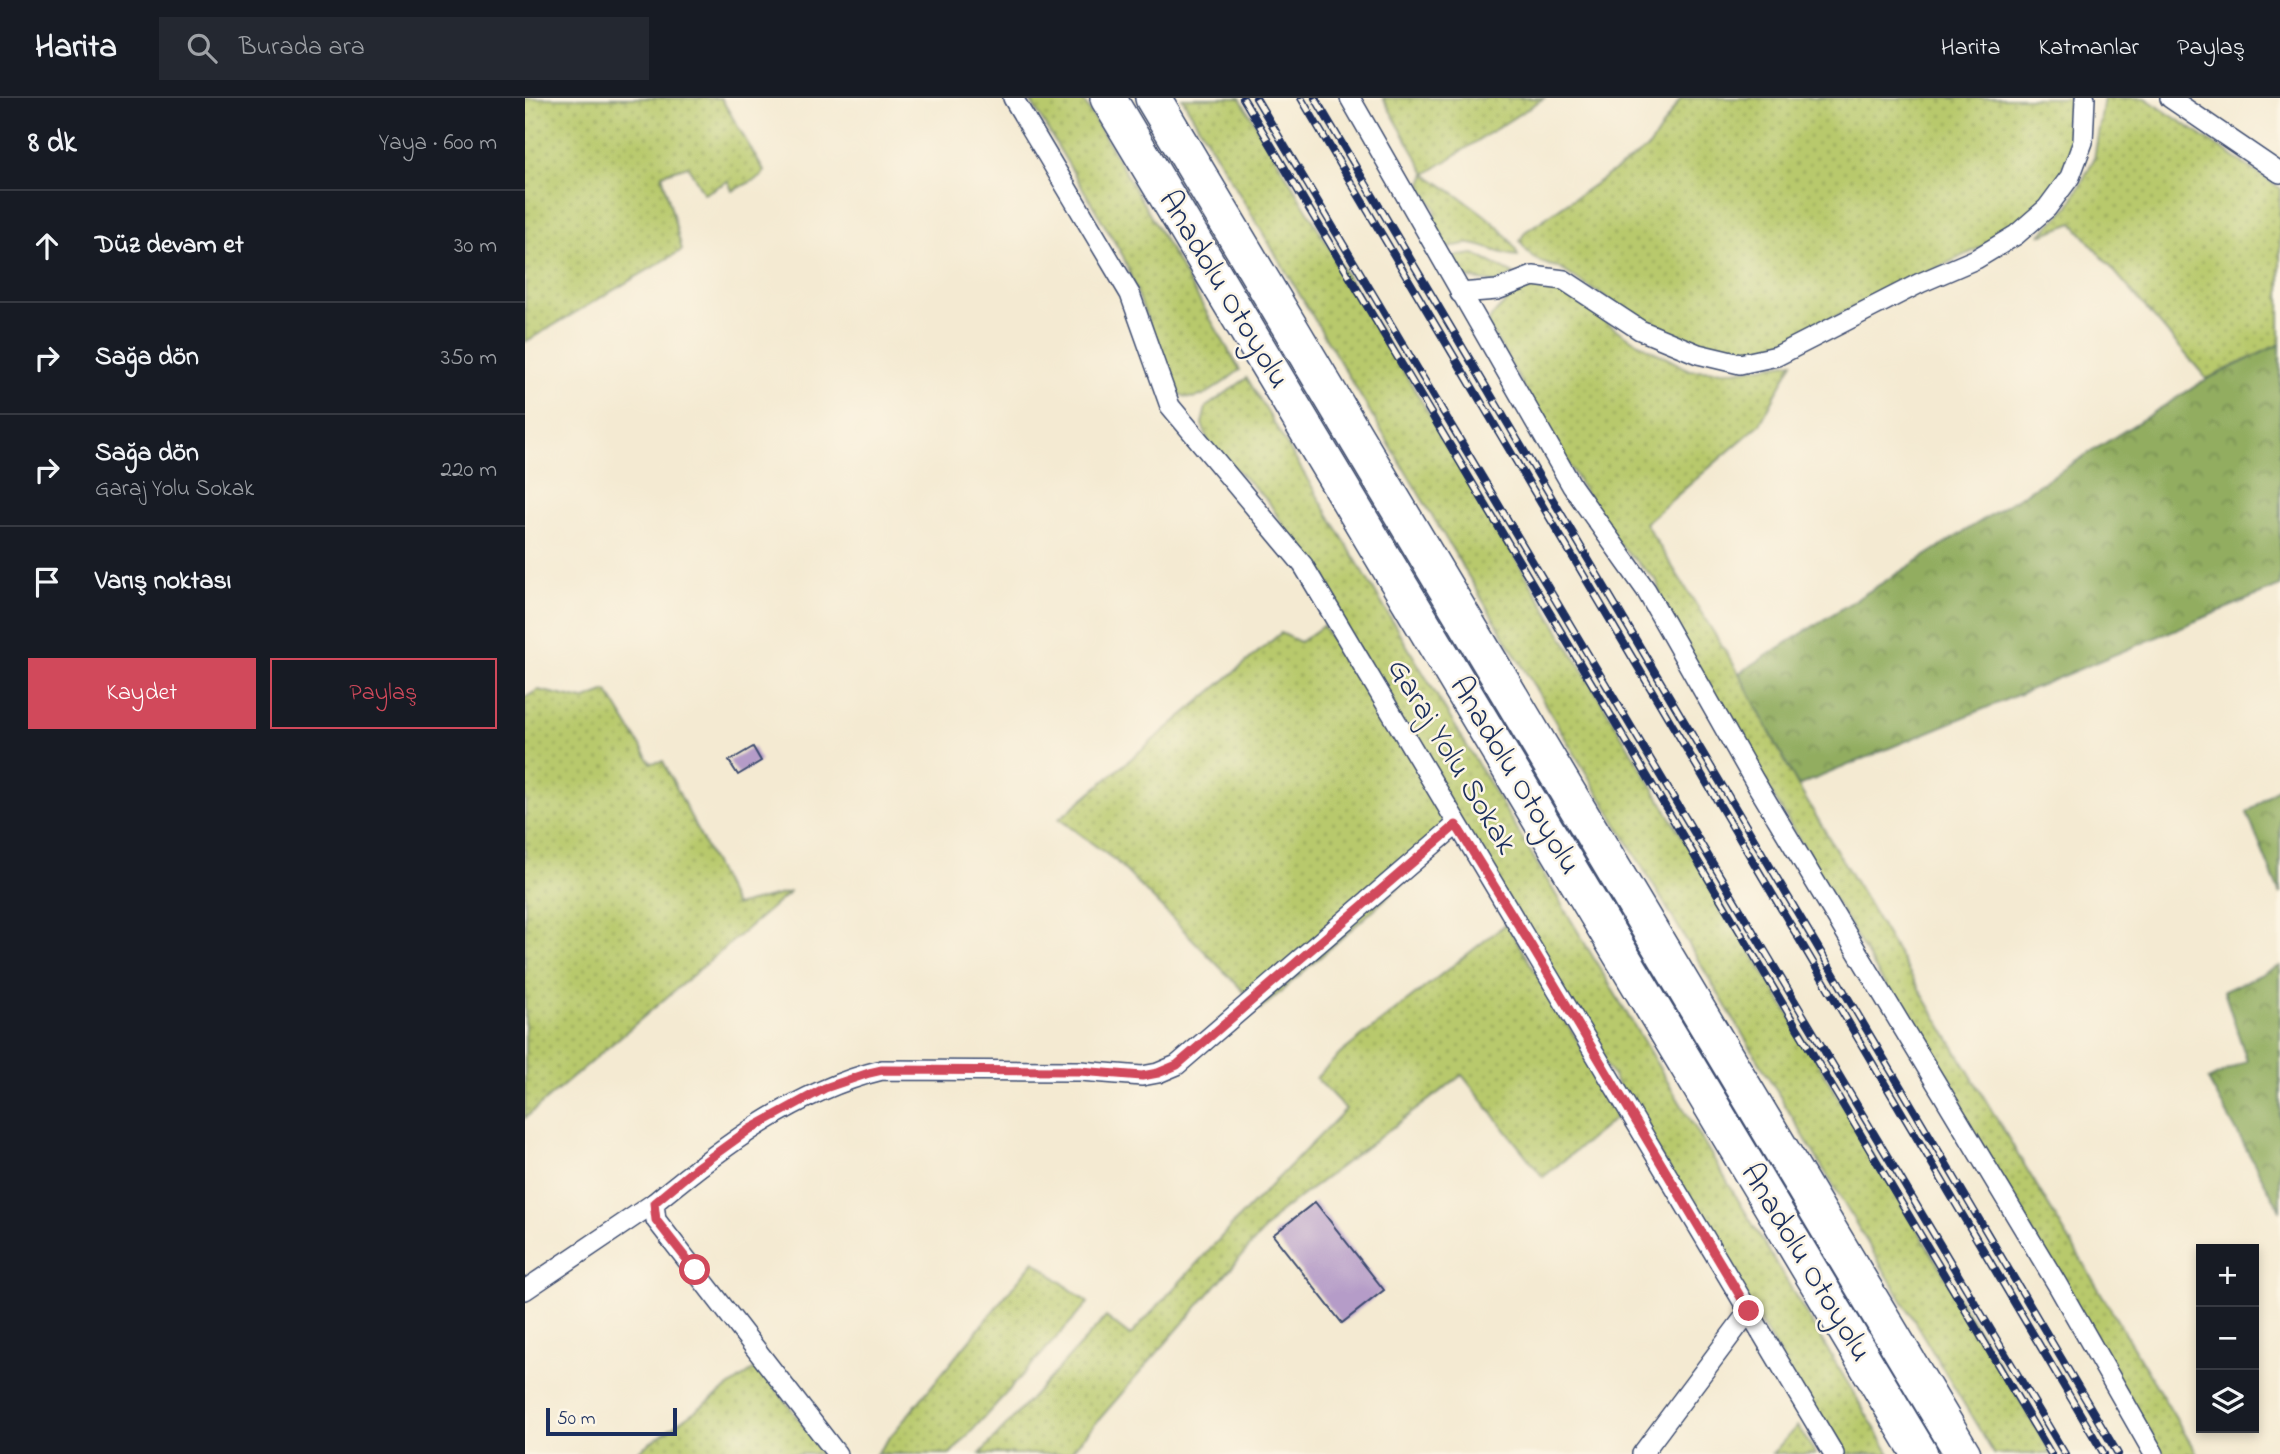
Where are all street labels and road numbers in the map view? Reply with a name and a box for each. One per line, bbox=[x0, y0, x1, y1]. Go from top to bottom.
street label: Anadolu Otoyolu bbox=[1145, 182, 1301, 398]
street label: Garaj Yolu Sokak bbox=[1374, 650, 1529, 865]
street label: Anadolu Otoyolu bbox=[1436, 668, 1592, 884]
street label: Anadolu Otoyolu bbox=[1727, 1155, 1883, 1371]

